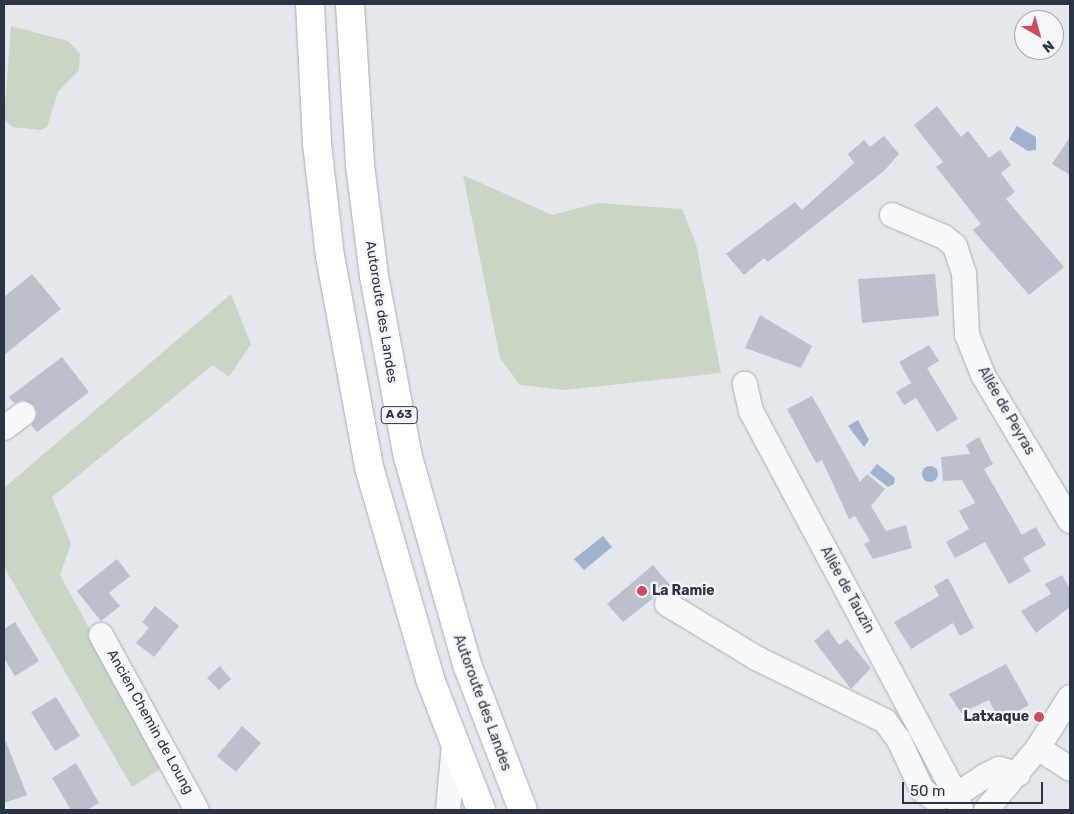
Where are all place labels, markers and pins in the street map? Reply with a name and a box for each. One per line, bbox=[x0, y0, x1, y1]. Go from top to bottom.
place label: La Ramie bbox=[652, 583, 715, 599]
marker: La Ramie bbox=[636, 585, 648, 597]
place label: Latxaque bbox=[963, 709, 1029, 725]
marker: Latxaque bbox=[1033, 711, 1045, 723]

